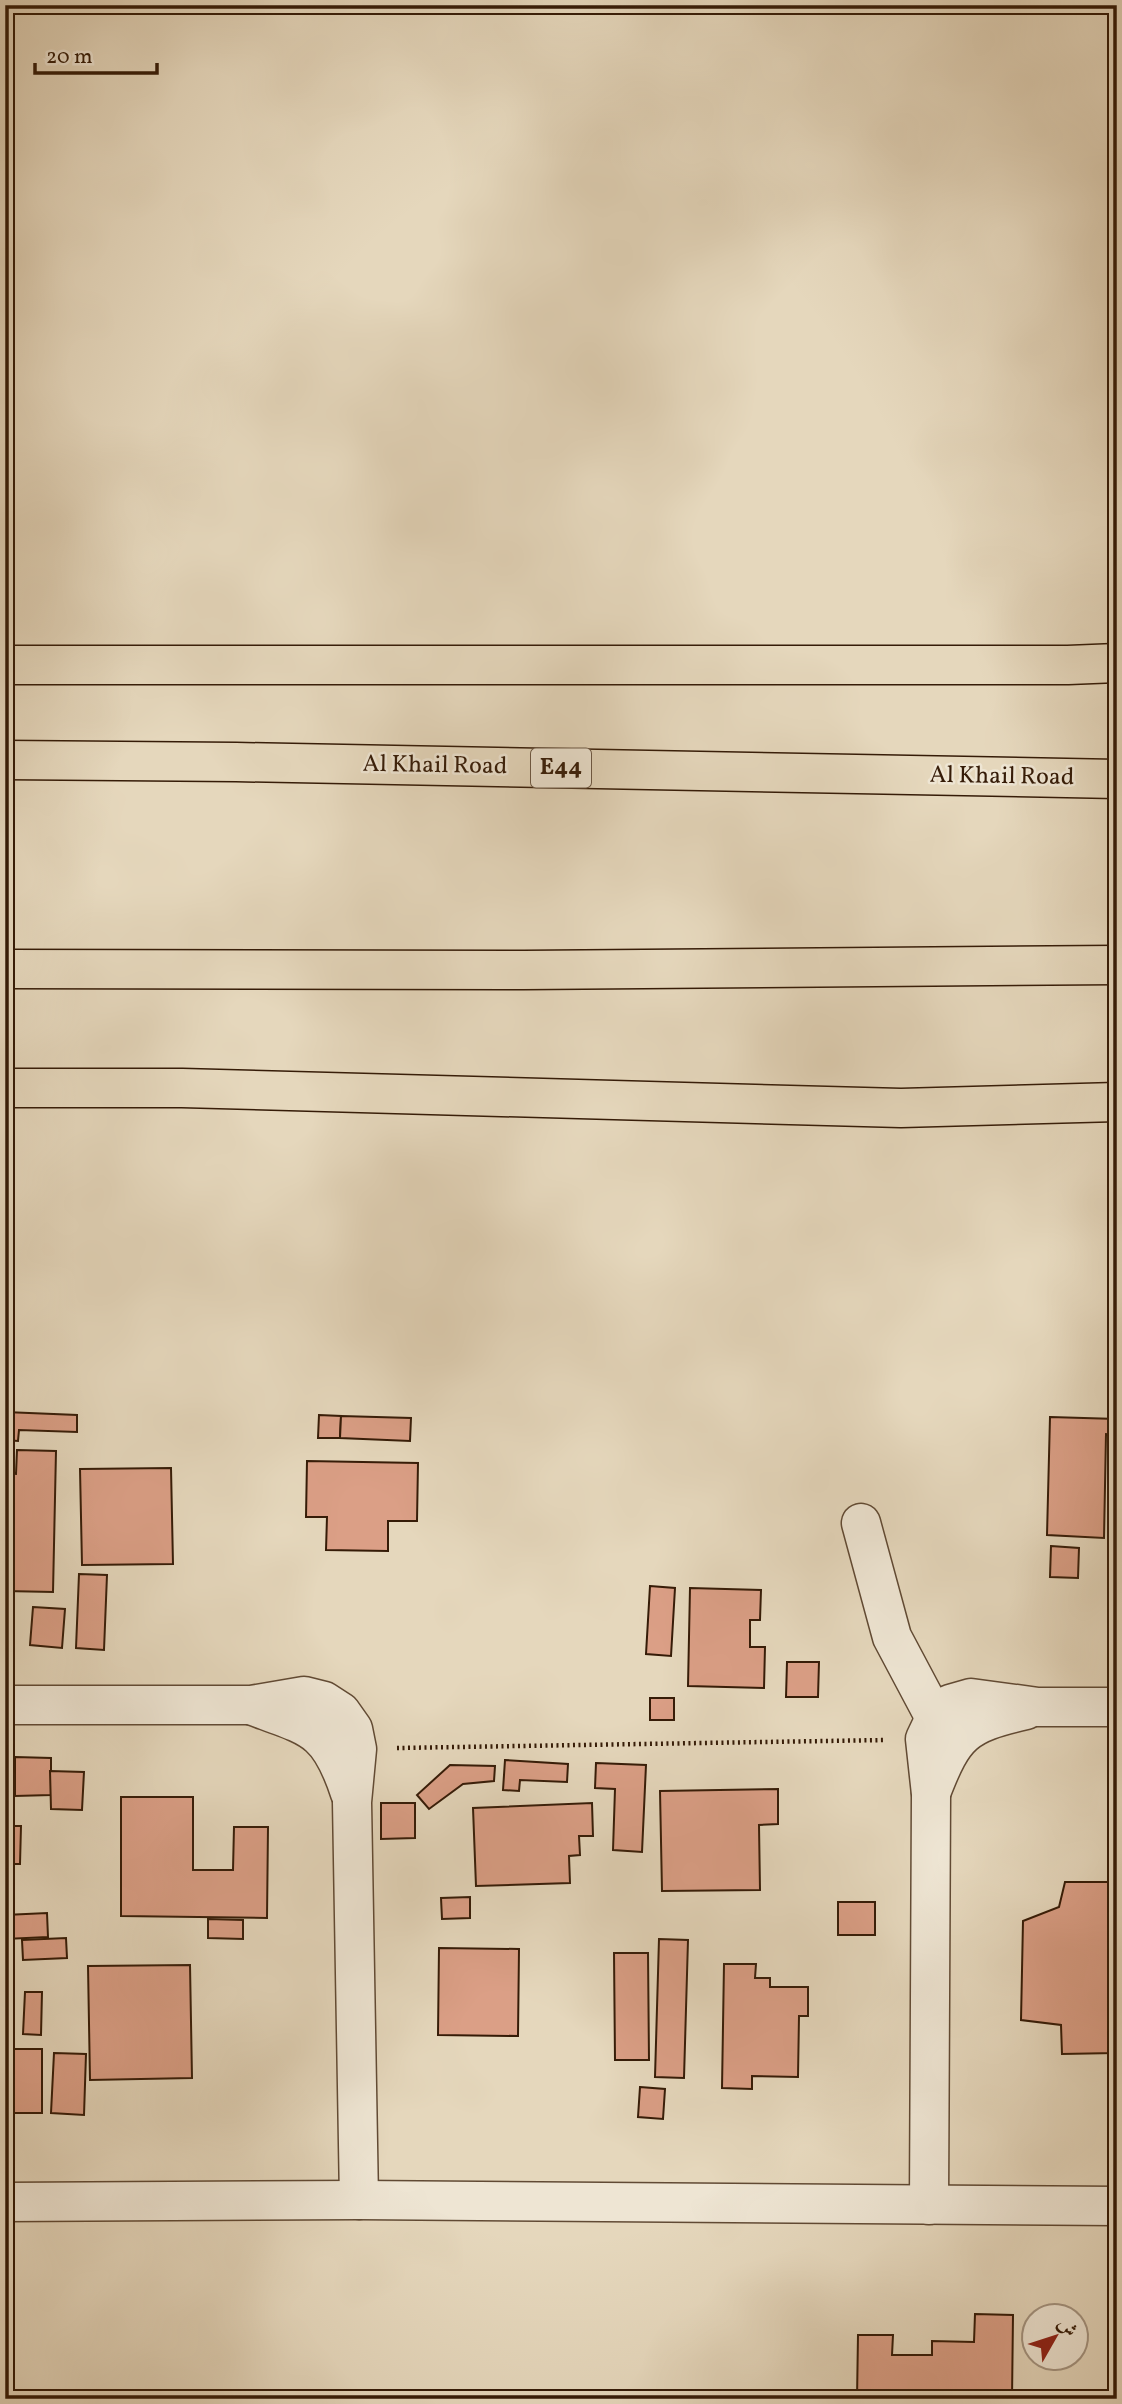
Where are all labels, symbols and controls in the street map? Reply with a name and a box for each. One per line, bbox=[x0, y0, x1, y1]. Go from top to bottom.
scale bar bbox=[35, 32, 158, 76]
text: 20 m bbox=[46, 43, 92, 72]
street label: Al Khail Road bbox=[362, 748, 508, 784]
road number: E44 bbox=[531, 748, 591, 788]
street label: Al Khail Road bbox=[929, 759, 1075, 795]
north arrow bbox=[1020, 2302, 1090, 2372]
text: ش bbox=[1051, 2312, 1083, 2343]

